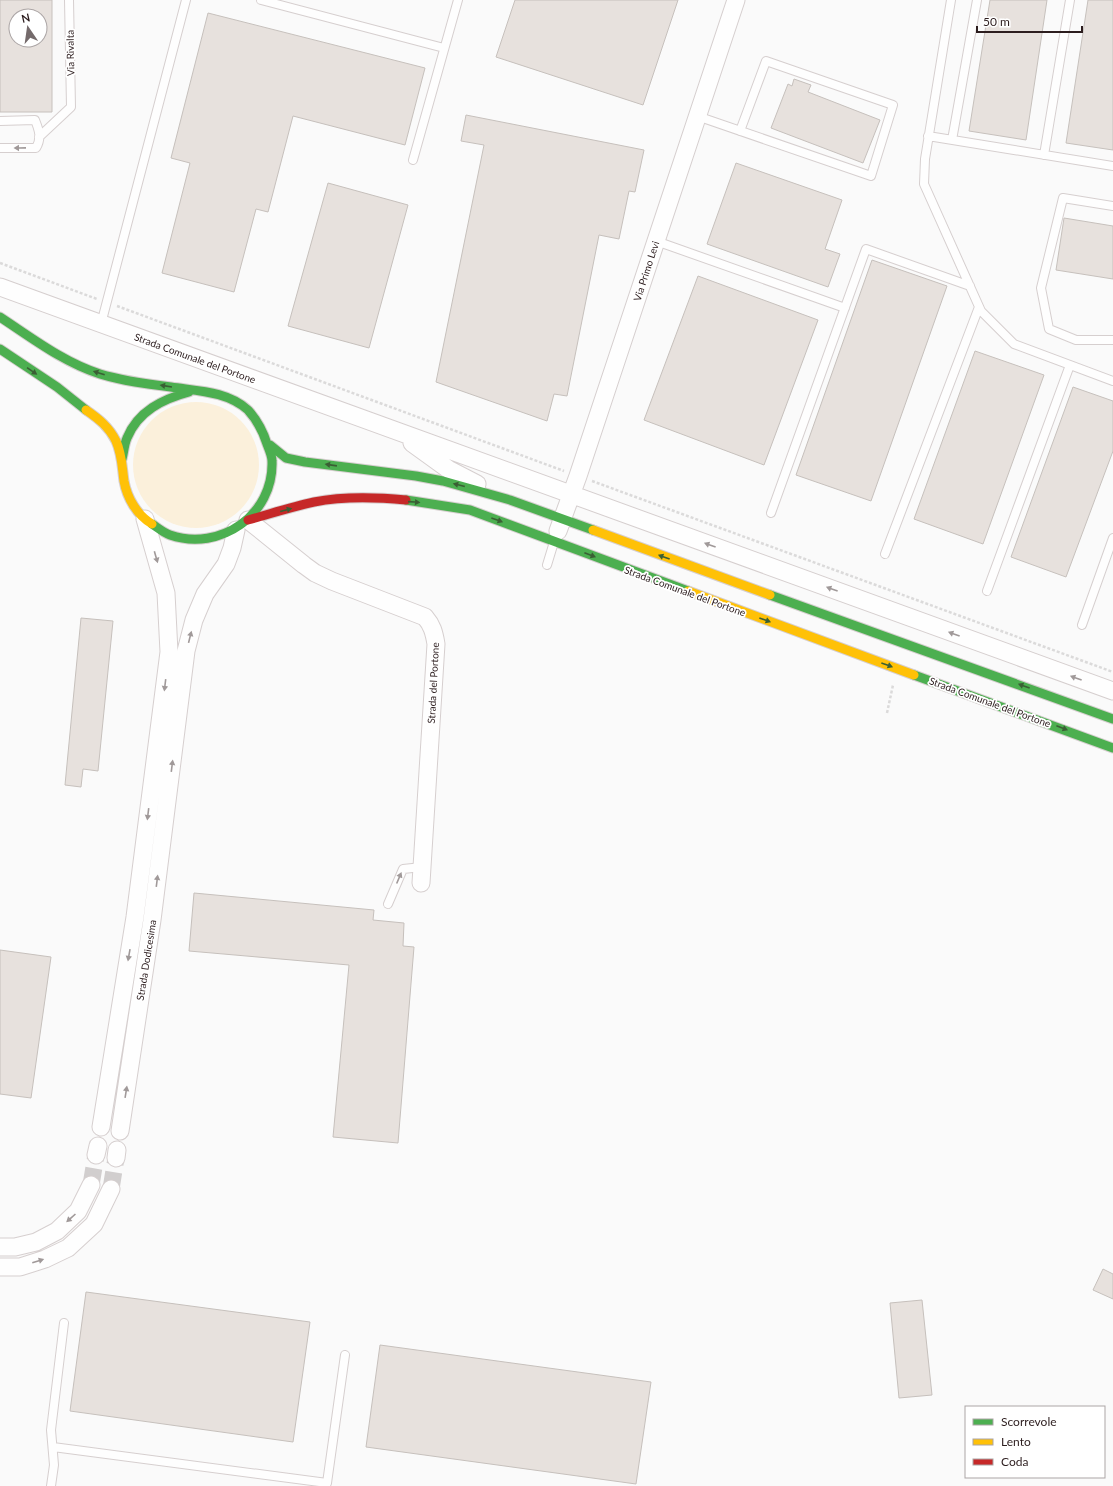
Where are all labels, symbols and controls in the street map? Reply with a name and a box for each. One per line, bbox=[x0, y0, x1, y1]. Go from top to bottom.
north arrow bbox=[8, 8, 48, 48]
scale bar bbox=[977, 8, 1082, 34]
text: N bbox=[20, 10, 31, 25]
text: 50 m bbox=[983, 14, 1010, 29]
street label: Via Rivalta bbox=[64, 30, 76, 76]
one-way arrow bbox=[13, 145, 26, 151]
street label: Via Primo Levi bbox=[631, 239, 661, 303]
street label: Strada Comunale del Portone bbox=[133, 330, 257, 386]
one-way arrow bbox=[27, 367, 38, 375]
one-way arrow bbox=[93, 370, 105, 376]
one-way arrow bbox=[160, 383, 172, 389]
one-way arrow bbox=[325, 462, 337, 468]
one-way arrow bbox=[453, 482, 465, 488]
one-way arrow bbox=[408, 498, 420, 505]
one-way arrow bbox=[280, 507, 292, 513]
one-way arrow bbox=[491, 518, 503, 524]
one-way arrow bbox=[703, 542, 715, 548]
one-way arrow bbox=[153, 551, 159, 563]
one-way arrow bbox=[585, 553, 597, 559]
one-way arrow bbox=[658, 553, 670, 559]
street label: Strada Comunale del Portone bbox=[623, 563, 747, 619]
one-way arrow bbox=[825, 586, 837, 592]
one-way arrow bbox=[759, 617, 771, 623]
one-way arrow bbox=[948, 630, 960, 636]
one-way arrow bbox=[187, 631, 193, 643]
street label: Strada del Portone bbox=[425, 642, 441, 724]
one-way arrow bbox=[881, 663, 893, 669]
street label: Strada Comunale del Portone bbox=[928, 674, 1052, 730]
one-way arrow bbox=[1070, 675, 1082, 681]
one-way arrow bbox=[162, 679, 168, 691]
one-way arrow bbox=[1017, 682, 1029, 688]
one-way arrow bbox=[1056, 726, 1068, 732]
one-way arrow bbox=[169, 760, 175, 772]
one-way arrow bbox=[145, 808, 151, 820]
one-way arrow bbox=[396, 872, 402, 883]
one-way arrow bbox=[154, 875, 160, 887]
street label: Strada Dodicesima bbox=[134, 919, 158, 1001]
one-way arrow bbox=[126, 949, 132, 961]
one-way arrow bbox=[123, 1086, 129, 1098]
one-way arrow bbox=[66, 1213, 76, 1222]
one-way arrow bbox=[32, 1258, 44, 1264]
legend bbox=[965, 1406, 1105, 1478]
text: Scorrevole bbox=[1001, 1414, 1057, 1429]
text: Lento bbox=[1001, 1434, 1031, 1449]
text: Coda bbox=[1001, 1454, 1028, 1469]

